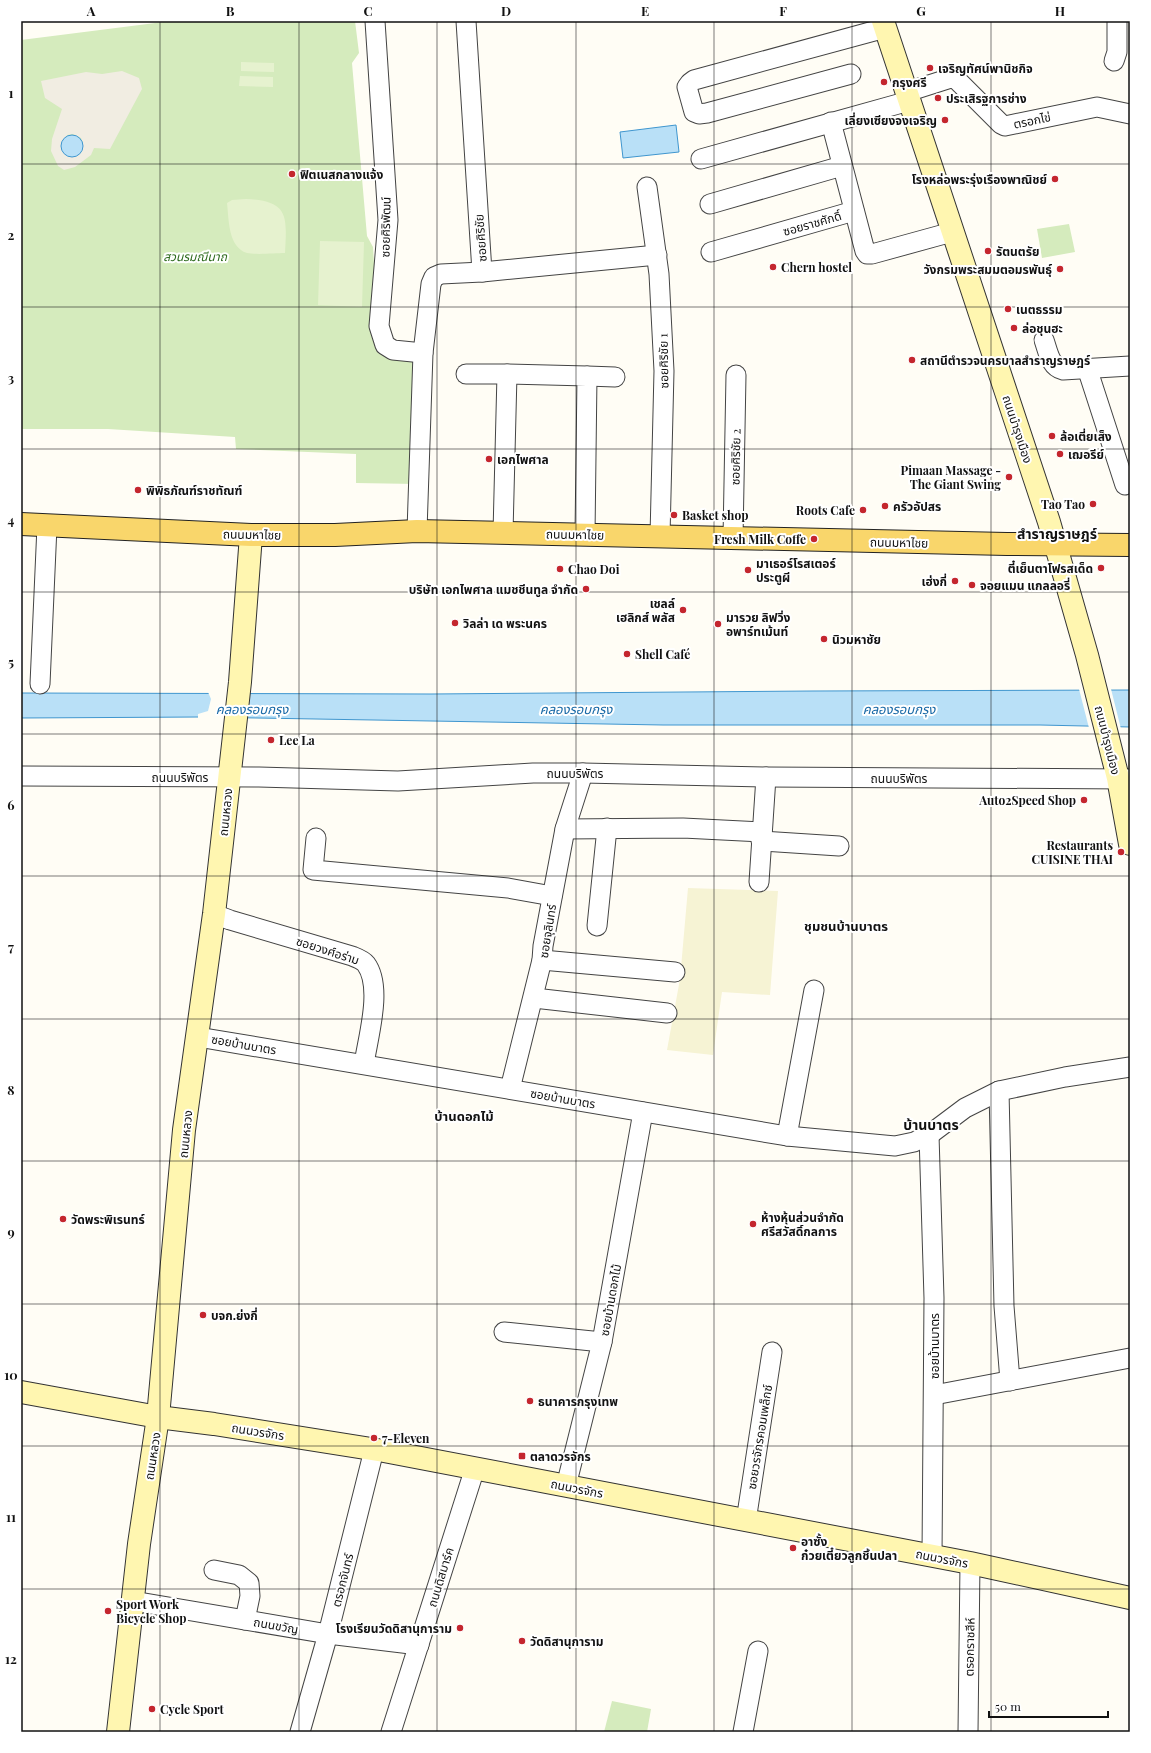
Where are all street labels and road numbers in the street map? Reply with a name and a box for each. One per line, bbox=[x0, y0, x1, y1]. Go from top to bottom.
street label: ตรอกไข่ bbox=[1012, 108, 1052, 132]
street label: ซอยศิริพัฒน์ bbox=[376, 197, 394, 257]
street label: ซอยราชศักดิ์ bbox=[781, 207, 843, 239]
street label: ซอยศิริชัย bbox=[470, 214, 490, 262]
street label: ซอยศิริชัย 1 bbox=[655, 333, 671, 389]
street label: ถนนบำรุงเมือง bbox=[999, 393, 1037, 465]
street label: ซอยศิริชัย 2 bbox=[727, 428, 743, 485]
street label: ถนนมหาไชย bbox=[223, 525, 281, 543]
street label: ถนนมหาไชย bbox=[546, 525, 604, 543]
street label: ถนนมหาไชย bbox=[870, 533, 928, 551]
street label: ถนนบำรุงเมือง bbox=[1092, 704, 1124, 776]
street label: ถนนบริพัตร bbox=[547, 765, 604, 781]
street label: ถนนบริพัตร bbox=[152, 769, 209, 785]
street label: ถนนบริพัตร bbox=[871, 770, 928, 786]
street label: ถนนหลวง bbox=[215, 787, 235, 837]
street label: ซอยจุลินทร์ bbox=[535, 902, 559, 959]
street label: ซอยวงศ์อร่าม bbox=[294, 932, 362, 968]
street label: ซอยบ้านบาตร bbox=[210, 1030, 278, 1058]
street label: ซอยบ้านบาตร bbox=[529, 1084, 597, 1112]
street label: ถนนหลวง bbox=[175, 1109, 195, 1159]
street label: ซอยบ้านดอกไม้ bbox=[596, 1263, 624, 1337]
street label: ซอยบ้านบาตร bbox=[926, 1313, 942, 1379]
street label: ซอยวรจักรคอมเพล็กซ์ bbox=[743, 1383, 775, 1491]
street label: ถนนวรจักร bbox=[231, 1419, 286, 1443]
street label: ถนนหลวง bbox=[140, 1431, 164, 1481]
street label: ถนนวรจักร bbox=[549, 1475, 605, 1501]
street label: ถนนดิสมาร์ค bbox=[423, 1545, 457, 1609]
street label: ถนนวรจักร bbox=[914, 1545, 970, 1571]
street label: ตรอกจันทร์ bbox=[328, 1551, 356, 1608]
street label: ถนนขวัญ bbox=[252, 1613, 300, 1637]
street label: ตรอกราชสีห์ bbox=[960, 1617, 978, 1677]

